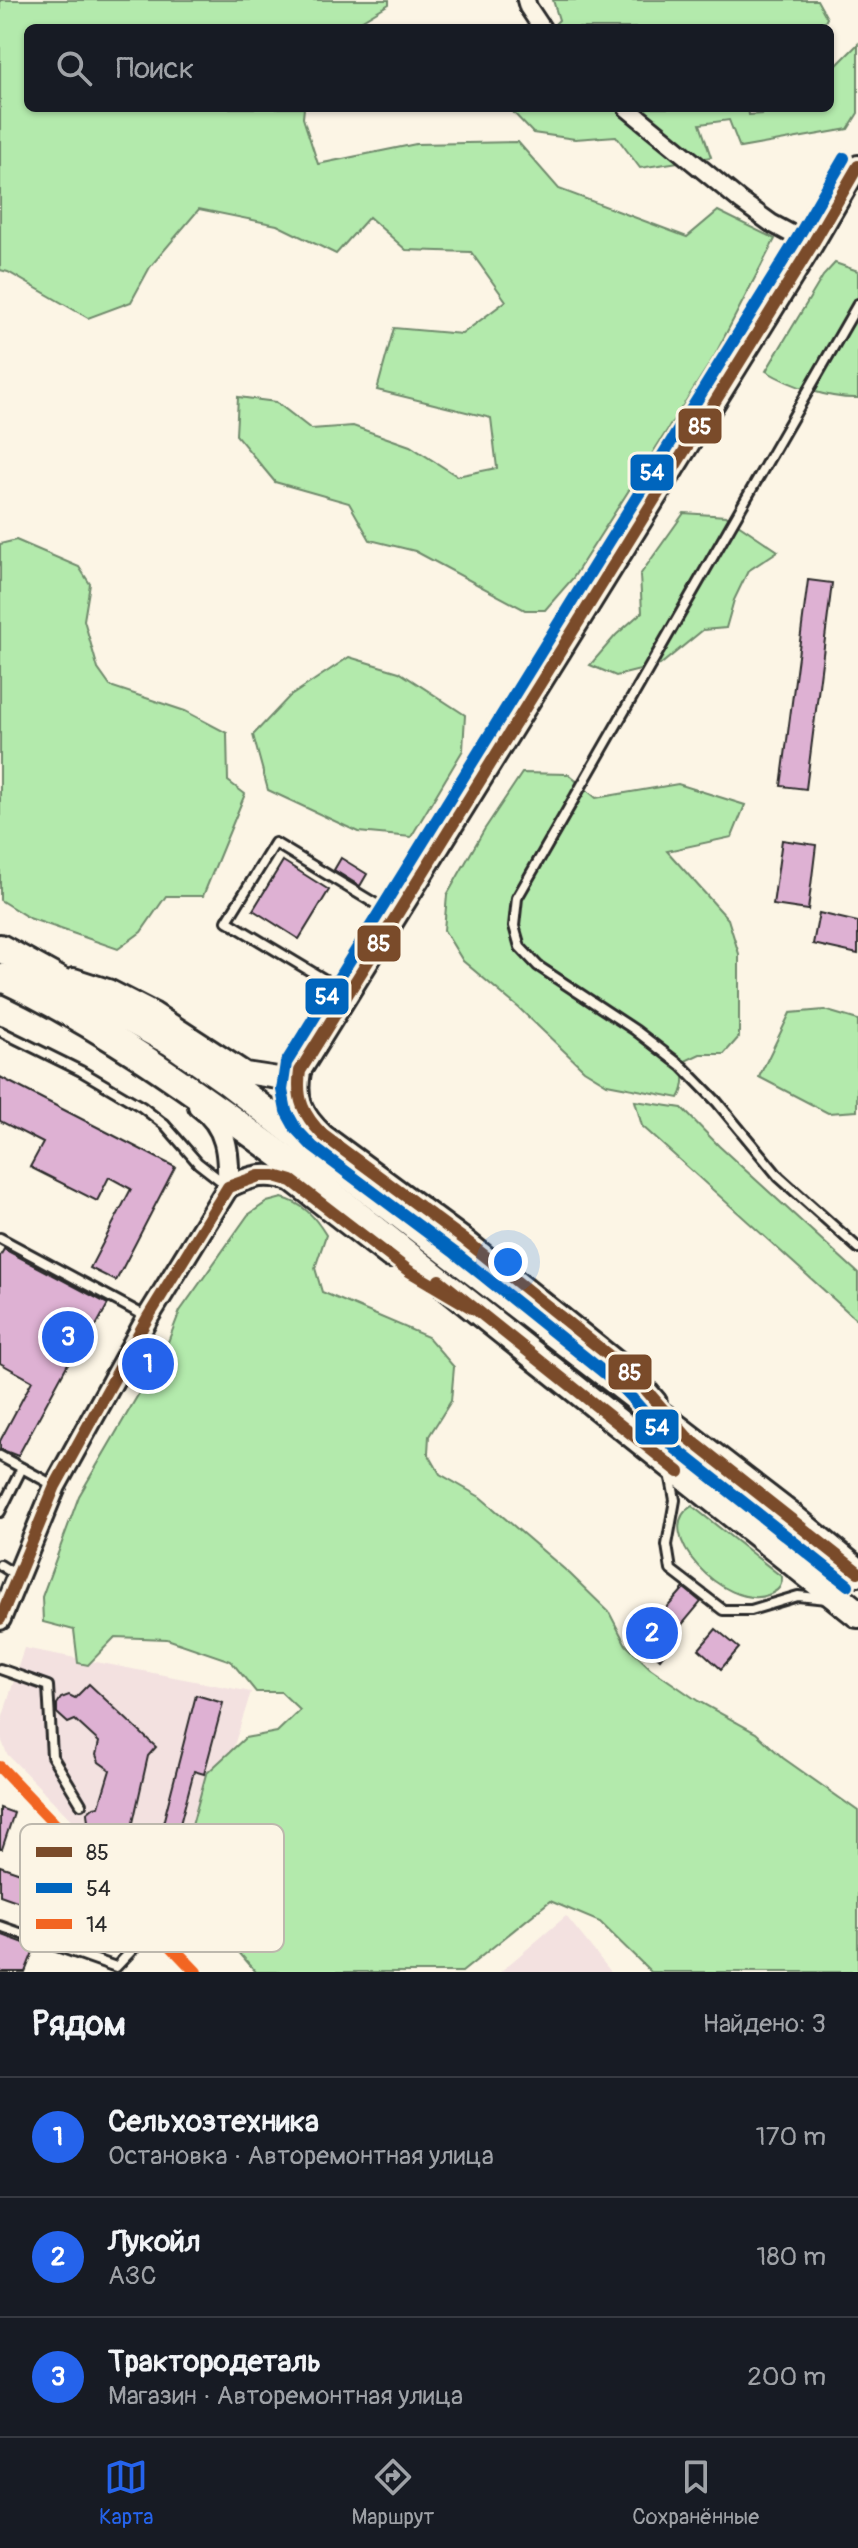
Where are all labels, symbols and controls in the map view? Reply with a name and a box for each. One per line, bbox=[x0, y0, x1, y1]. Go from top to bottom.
search box bbox=[24, 24, 834, 112]
icon: search bbox=[52, 46, 96, 90]
text: Поиск bbox=[116, 50, 194, 87]
line badge: 85 bbox=[677, 407, 723, 445]
text: 85 bbox=[688, 413, 712, 441]
line badge: 54 bbox=[629, 453, 675, 492]
text: 54 bbox=[640, 459, 665, 487]
line badge: 85 bbox=[356, 924, 402, 963]
text: 85 bbox=[367, 930, 391, 958]
line badge: 54 bbox=[304, 977, 350, 1016]
text: 54 bbox=[315, 983, 340, 1011]
your location bbox=[488, 1242, 528, 1282]
pin: 3 bbox=[42, 1307, 94, 1367]
pin: 1 bbox=[122, 1334, 174, 1394]
line badge: 85 bbox=[607, 1353, 653, 1391]
text: 85 bbox=[618, 1359, 642, 1387]
line badge: 54 bbox=[634, 1408, 680, 1446]
text: 54 bbox=[645, 1414, 670, 1442]
pin: 2 bbox=[626, 1603, 678, 1663]
legend bbox=[20, 1824, 284, 1952]
text: 85 bbox=[86, 1839, 109, 1867]
text: 54 bbox=[86, 1875, 111, 1903]
text: 14 bbox=[86, 1911, 108, 1939]
text: Рядом bbox=[32, 2003, 126, 2046]
text: Найдено: 3 bbox=[703, 2008, 826, 2040]
text: Сельхозтехника bbox=[108, 2103, 319, 2140]
text: 1 bbox=[53, 2121, 63, 2153]
text: 170 m bbox=[756, 2121, 826, 2153]
text: Остановка · Авторемонтная улица bbox=[108, 2140, 494, 2172]
text: Лукойл bbox=[108, 2223, 201, 2260]
text: 2 bbox=[51, 2241, 65, 2273]
text: 180 m bbox=[756, 2241, 826, 2273]
text: АЗС bbox=[108, 2260, 157, 2292]
text: Трактородеталь bbox=[108, 2343, 321, 2380]
text: 3 bbox=[51, 2361, 65, 2393]
text: 200 m bbox=[747, 2361, 826, 2393]
text: Магазин · Авторемонтная улица bbox=[108, 2380, 463, 2412]
tab: Карта bbox=[99, 2455, 154, 2531]
tab: Маршрут bbox=[351, 2455, 434, 2531]
tab: Сохранённые bbox=[632, 2455, 759, 2531]

